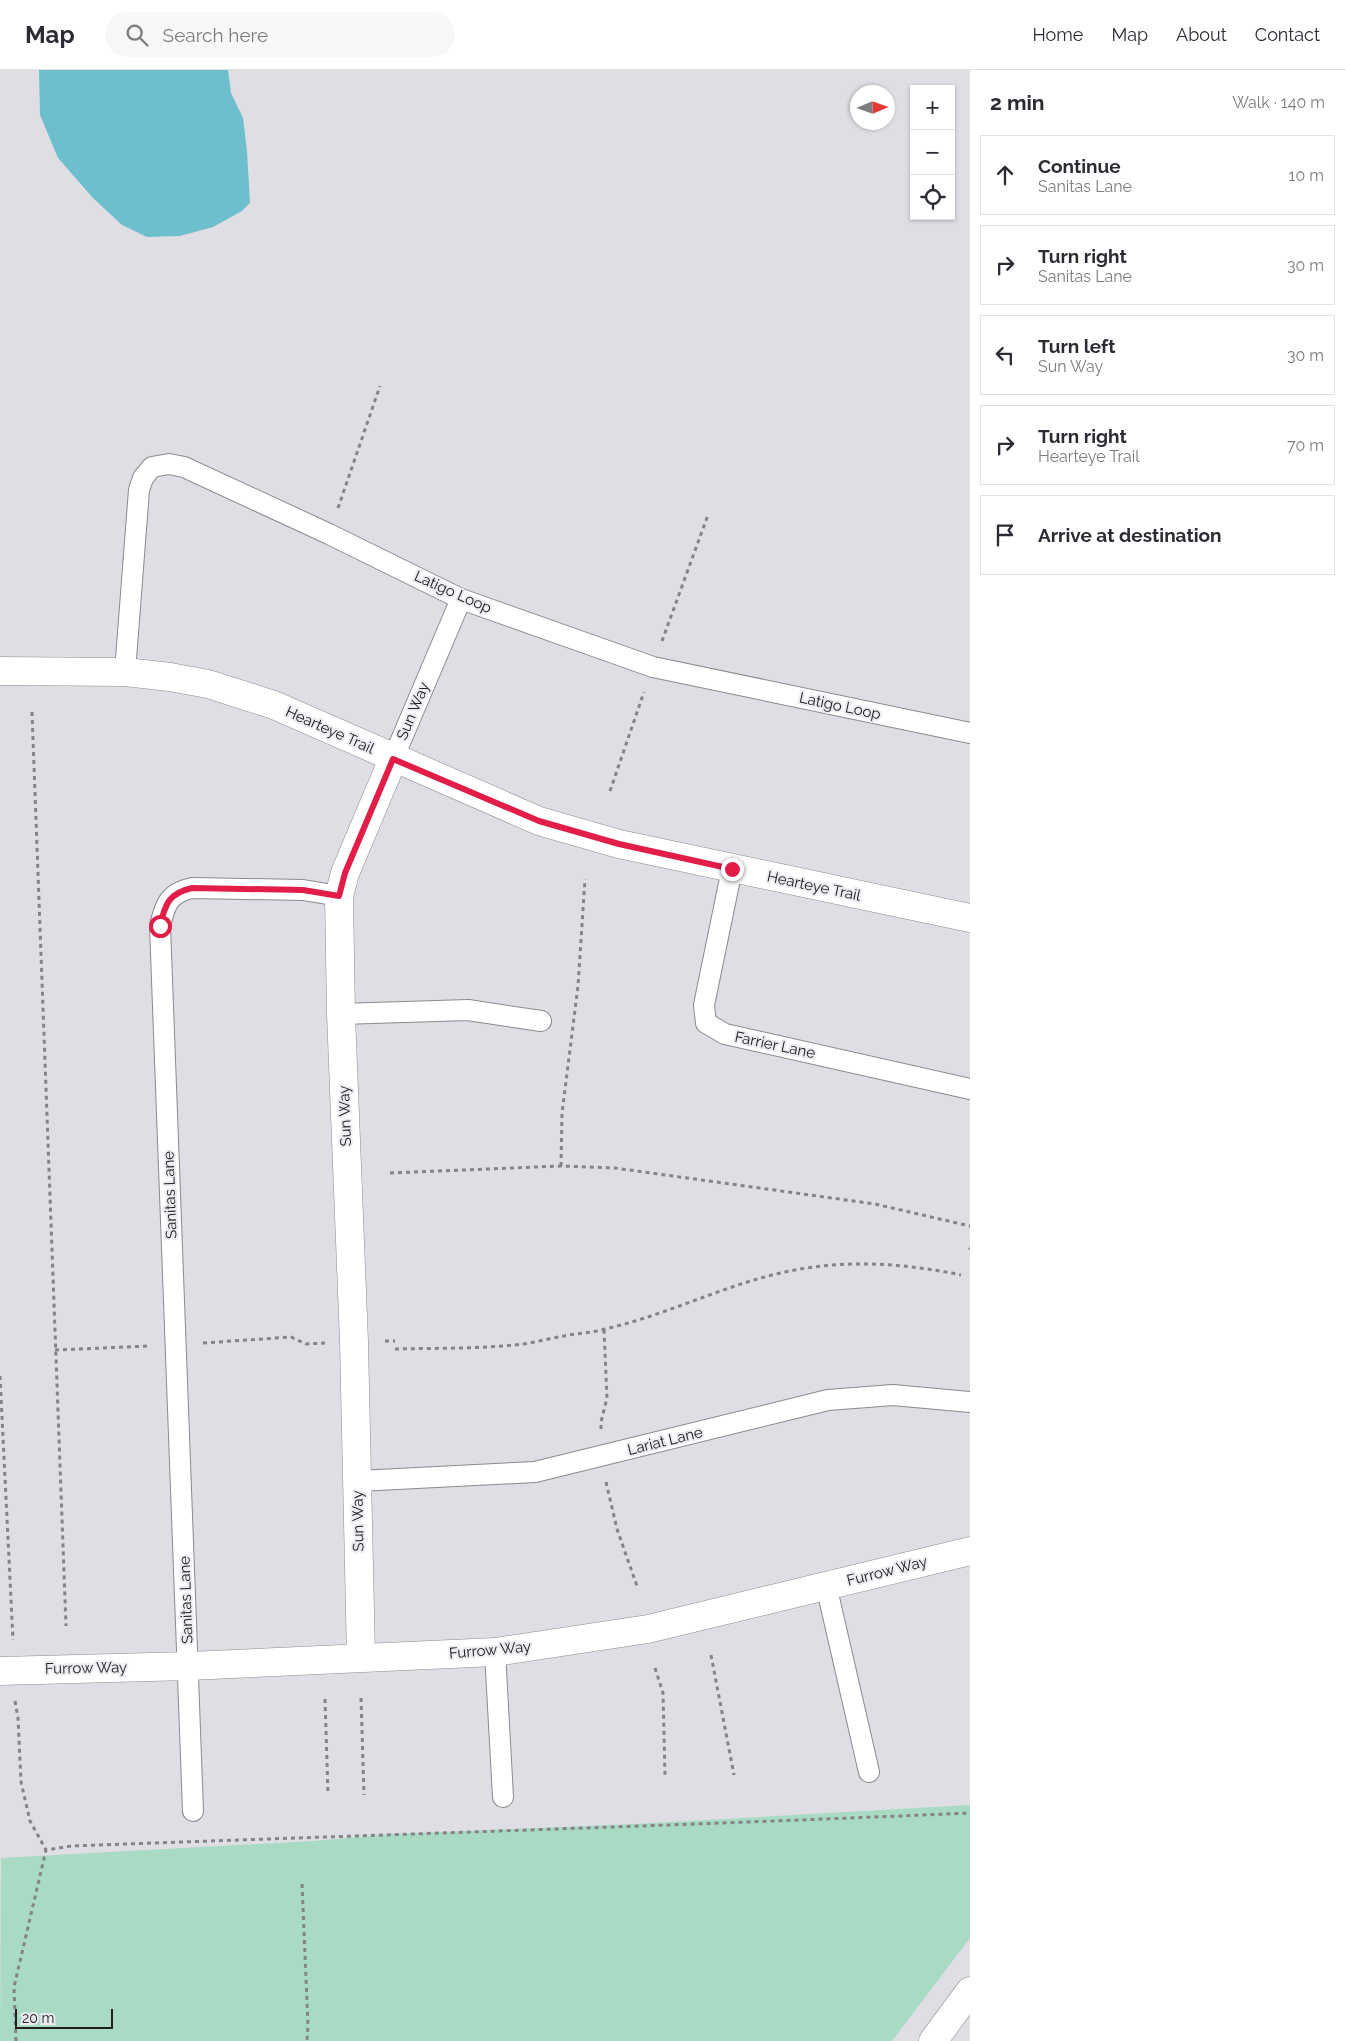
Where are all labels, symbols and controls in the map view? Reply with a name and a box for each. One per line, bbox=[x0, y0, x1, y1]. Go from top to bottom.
search box bbox=[105, 12, 455, 57]
text: Map bbox=[25, 20, 75, 49]
icon: search bbox=[123, 21, 151, 49]
text: Search here bbox=[163, 24, 268, 46]
text: Home bbox=[1032, 24, 1083, 45]
text: Map bbox=[1111, 24, 1148, 45]
text: About bbox=[1176, 24, 1227, 45]
text: Contact bbox=[1255, 24, 1320, 45]
north arrow bbox=[850, 85, 895, 130]
map controls bbox=[910, 85, 955, 220]
button: + bbox=[910, 85, 955, 130]
text: 2 min bbox=[990, 90, 1044, 115]
text: Walk · 140 m bbox=[1232, 93, 1325, 112]
button: − bbox=[910, 130, 955, 175]
text: Continue bbox=[1038, 155, 1121, 177]
icon: ahead bbox=[991, 161, 1019, 189]
text: 10 m bbox=[1289, 166, 1324, 185]
button: locate bbox=[910, 175, 955, 220]
text: Sanitas Lane bbox=[1038, 177, 1132, 196]
text: Turn right bbox=[1038, 245, 1127, 267]
icon: right bbox=[991, 251, 1019, 279]
text: 30 m bbox=[1287, 256, 1324, 275]
text: Sanitas Lane bbox=[1038, 267, 1132, 286]
text: Turn left bbox=[1038, 335, 1115, 357]
icon: left bbox=[991, 341, 1019, 369]
text: 30 m bbox=[1287, 346, 1324, 365]
text: Sun Way bbox=[1038, 357, 1103, 376]
text: Turn right bbox=[1038, 425, 1127, 447]
icon: right bbox=[991, 431, 1019, 459]
text: 70 m bbox=[1287, 436, 1324, 455]
text: Hearteye Trail bbox=[1038, 447, 1140, 466]
icon: arrive bbox=[991, 521, 1019, 549]
text: Arrive at destination bbox=[1038, 524, 1222, 546]
street label: Latigo Loop bbox=[411, 567, 495, 617]
street label: Sun Way bbox=[393, 679, 433, 743]
street label: Latigo Loop bbox=[798, 689, 882, 723]
street label: Hearteye Trail bbox=[283, 702, 378, 758]
route end bbox=[721, 858, 744, 881]
street label: Hearteye Trail bbox=[766, 867, 863, 905]
route start bbox=[149, 915, 172, 938]
street label: Farrier Lane bbox=[733, 1028, 817, 1062]
street label: Sun Way bbox=[335, 1085, 355, 1147]
street label: Sanitas Lane bbox=[159, 1151, 181, 1239]
street label: Lariat Lane bbox=[626, 1423, 705, 1459]
street label: Sun Way bbox=[348, 1490, 368, 1552]
street label: Furrow Way bbox=[845, 1552, 929, 1590]
street label: Sanitas Lane bbox=[175, 1556, 197, 1644]
street label: Furrow Way bbox=[448, 1637, 532, 1663]
street label: Furrow Way bbox=[45, 1658, 127, 1678]
scale bar bbox=[15, 2006, 112, 2029]
text: 20 m bbox=[22, 2010, 54, 2026]

